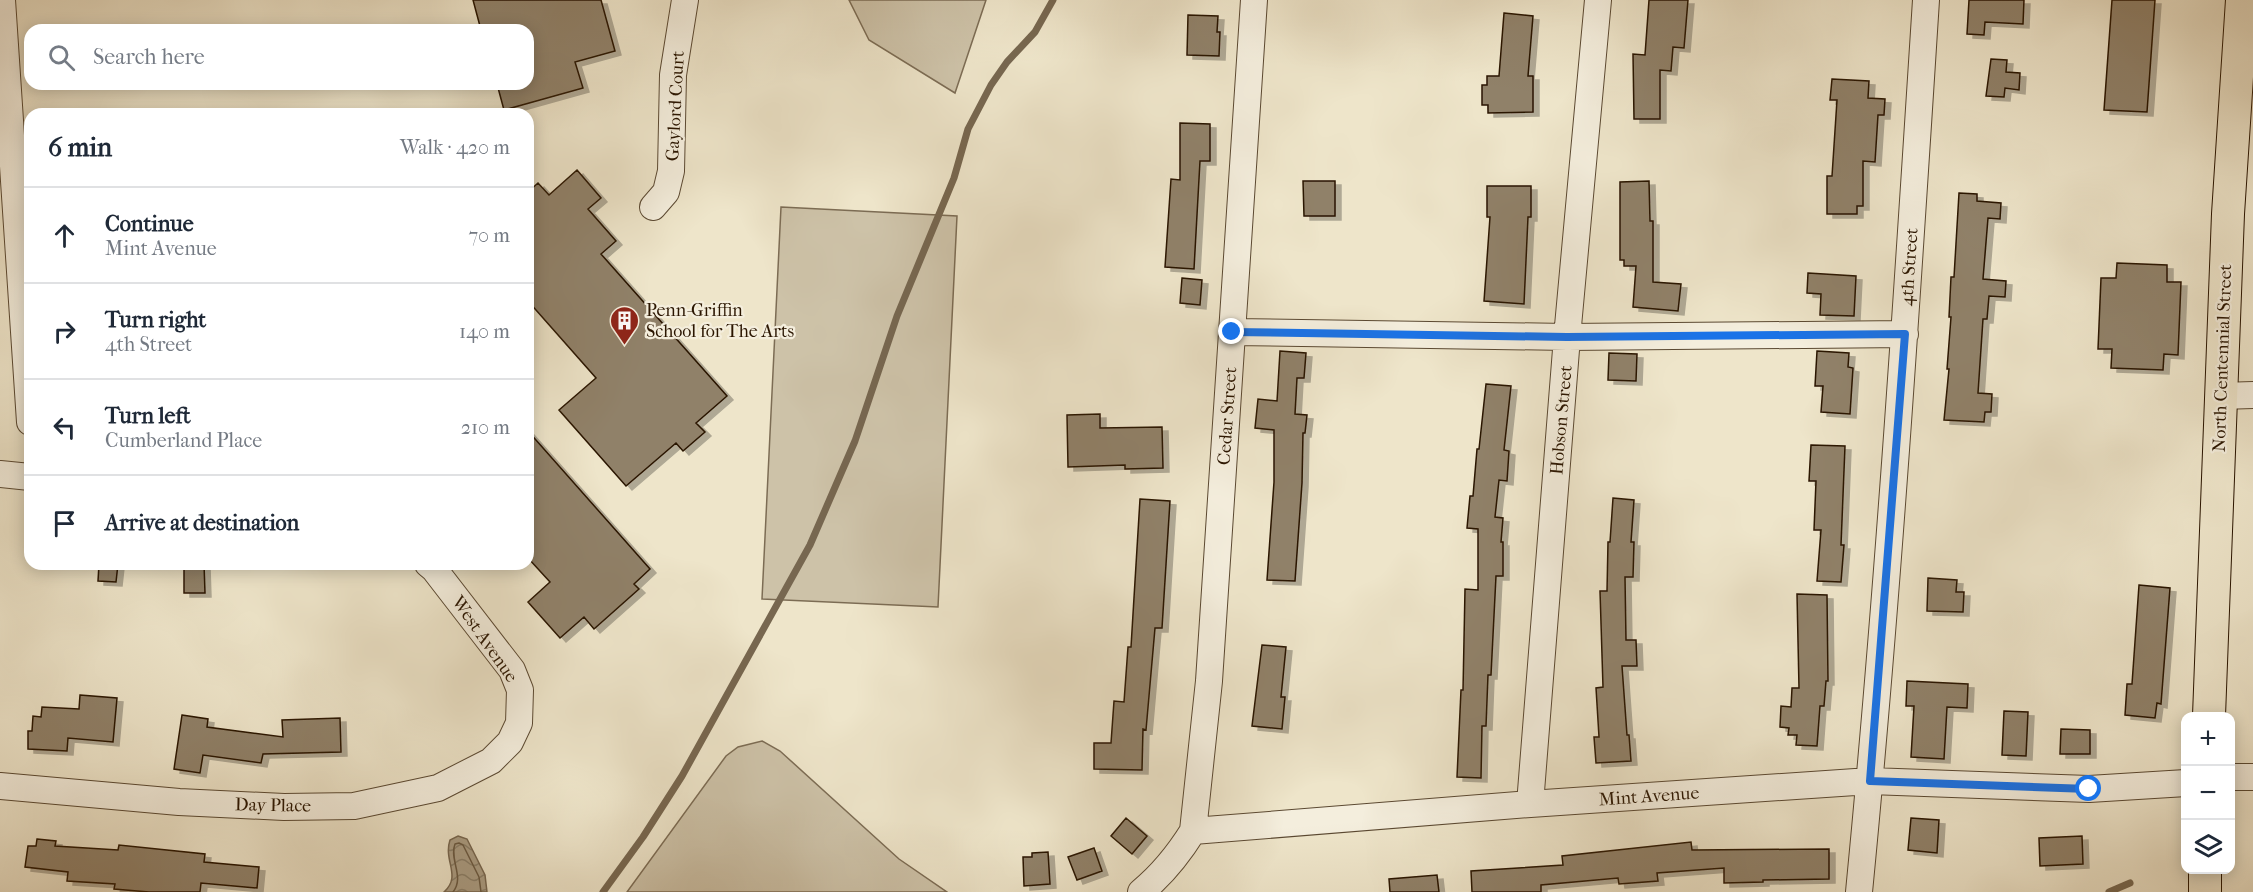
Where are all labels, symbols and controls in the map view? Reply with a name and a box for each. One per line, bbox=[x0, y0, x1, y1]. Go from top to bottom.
search box bbox=[24, 24, 534, 90]
icon: search bbox=[45, 41, 78, 74]
text: Search here bbox=[93, 44, 205, 70]
street label: Gaylord Court bbox=[662, 50, 689, 162]
text: 6 min bbox=[48, 132, 112, 163]
text: Walk · 420 m bbox=[400, 136, 510, 159]
text: Continue bbox=[105, 211, 194, 237]
icon: ahead bbox=[48, 219, 81, 252]
text: 70 m bbox=[468, 224, 510, 247]
street label: 4th Street bbox=[1896, 227, 1923, 307]
text: Mint Avenue bbox=[105, 237, 217, 260]
street label: North Centennial Street bbox=[2209, 263, 2236, 452]
place label: Penn-Griffin School for The Arts bbox=[646, 300, 794, 342]
building icon: Penn-Griffin School for The Arts bbox=[609, 304, 641, 346]
text: Turn right bbox=[105, 307, 206, 333]
icon: right bbox=[48, 315, 81, 348]
route end bbox=[1218, 318, 1244, 344]
text: 140 m bbox=[459, 320, 510, 343]
text: 4th Street bbox=[105, 333, 192, 356]
street label: Hobson Street bbox=[1546, 364, 1577, 476]
street label: Cedar Street bbox=[1214, 366, 1241, 466]
text: Turn left bbox=[105, 403, 191, 429]
icon: left bbox=[48, 411, 81, 444]
text: 210 m bbox=[461, 416, 510, 439]
text: Cumberland Place bbox=[105, 429, 262, 452]
icon: arrive bbox=[48, 507, 81, 540]
text: Arrive at destination bbox=[105, 510, 299, 536]
street label: West Avenue bbox=[447, 591, 522, 687]
map controls bbox=[2181, 712, 2235, 874]
button: + bbox=[2181, 712, 2235, 766]
button: − bbox=[2181, 766, 2235, 820]
route start bbox=[2075, 775, 2101, 801]
street label: Mint Avenue bbox=[1598, 783, 1700, 810]
street label: Day Place bbox=[235, 794, 311, 817]
button: layers bbox=[2181, 820, 2235, 874]

